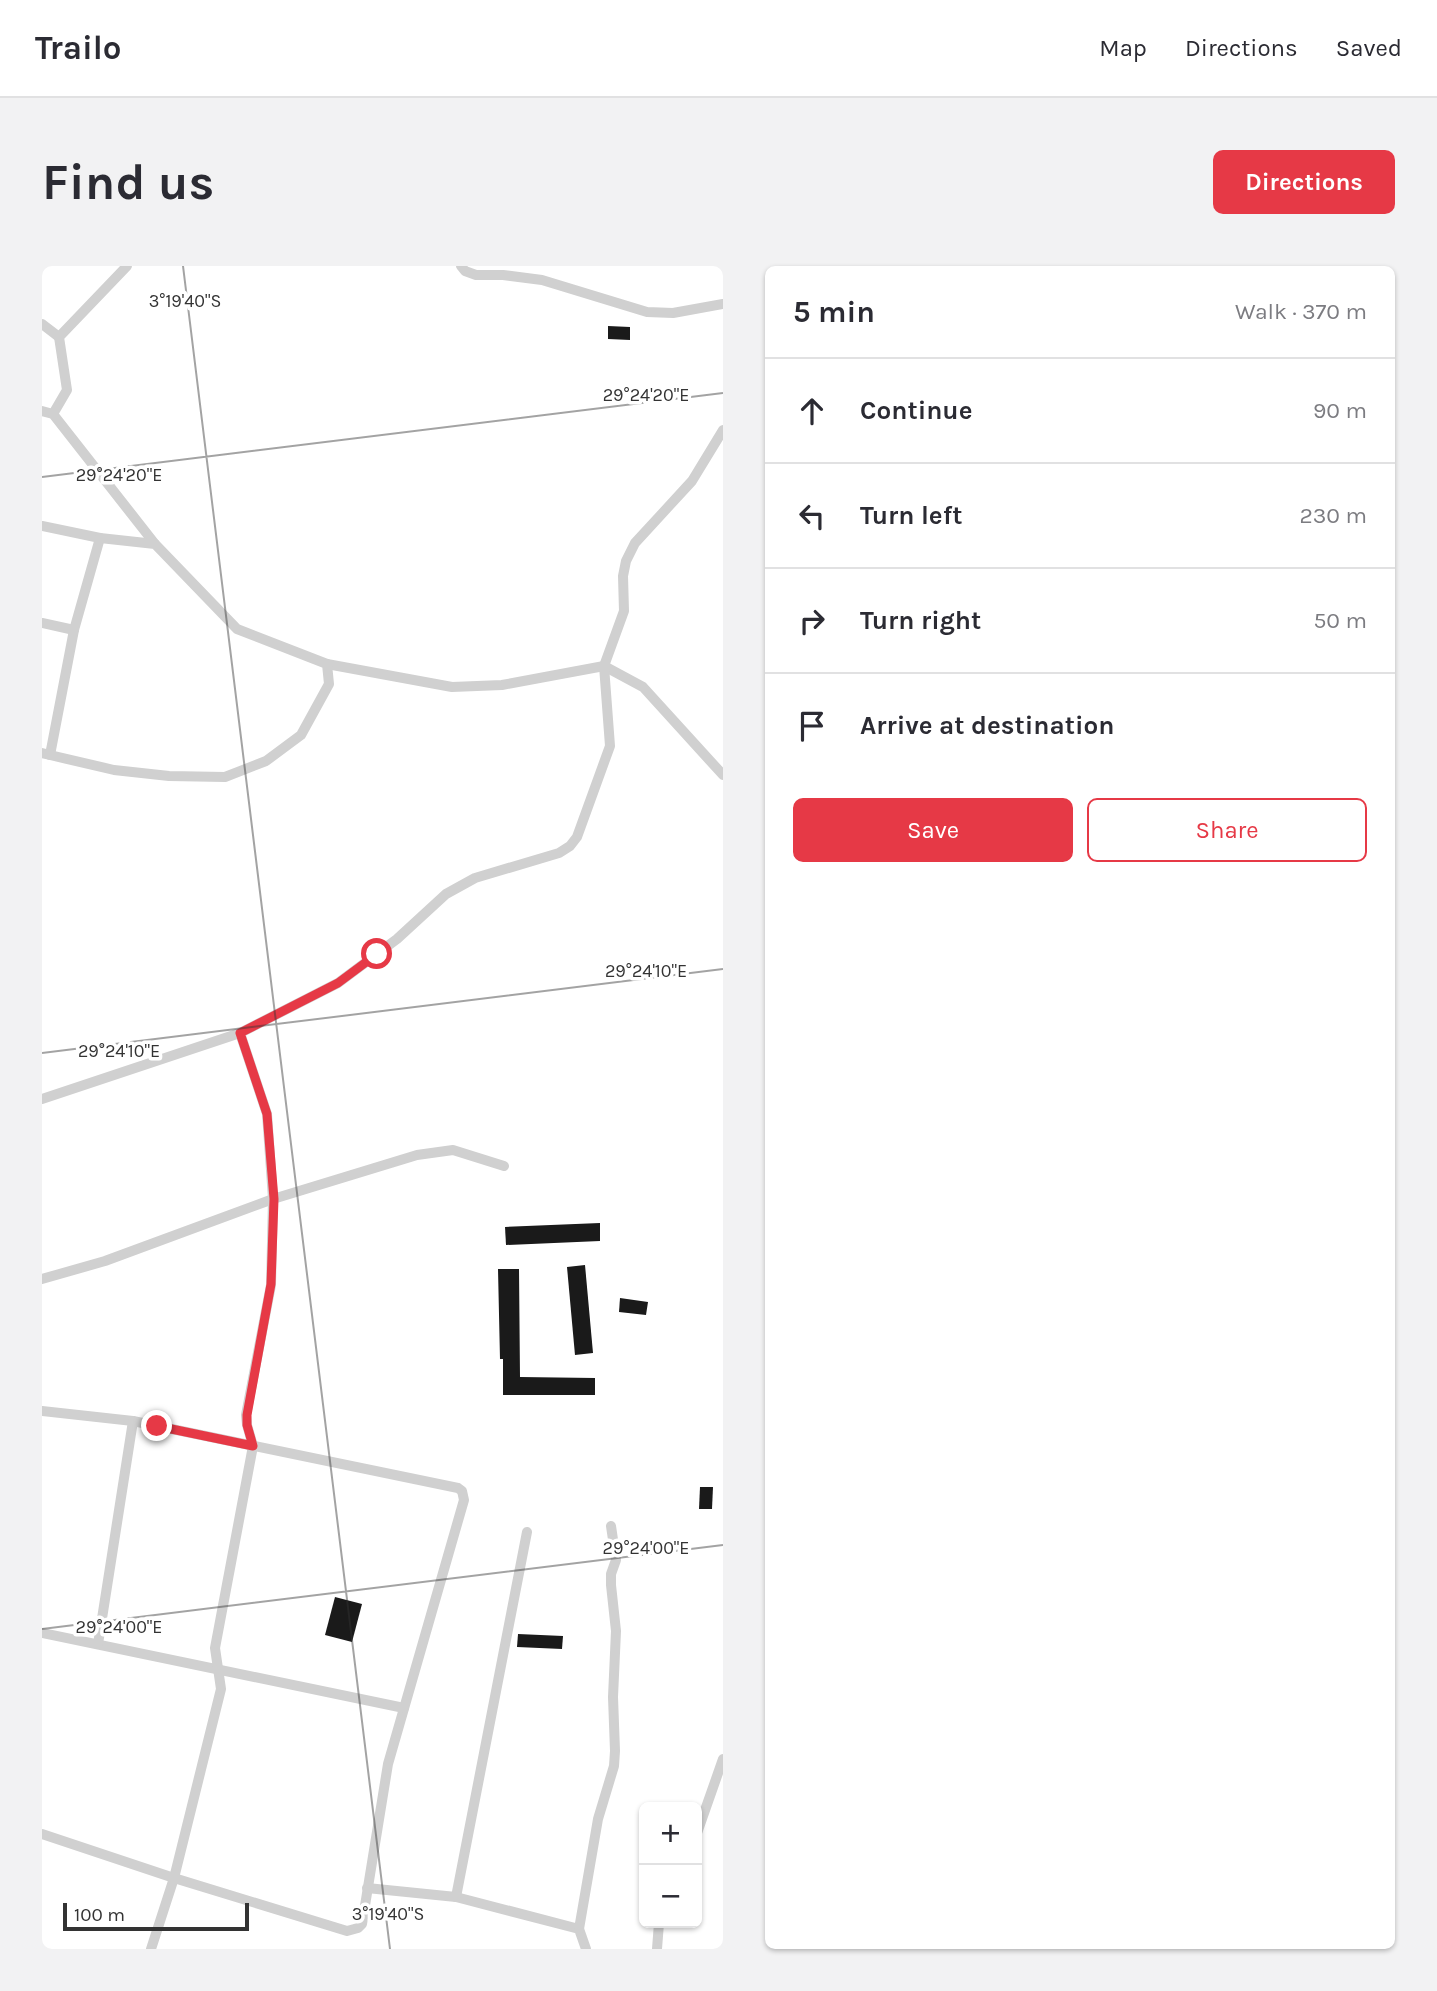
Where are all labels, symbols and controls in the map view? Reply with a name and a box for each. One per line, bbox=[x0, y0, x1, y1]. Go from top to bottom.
text: Trailo bbox=[35, 29, 122, 67]
text: Map bbox=[1099, 34, 1147, 62]
text: Directions bbox=[1185, 34, 1298, 62]
text: Saved bbox=[1336, 34, 1402, 62]
button: Directions bbox=[1213, 150, 1395, 214]
text: Find us bbox=[42, 154, 214, 211]
text: 3°19'40"S bbox=[149, 290, 221, 312]
text: 5 min bbox=[793, 294, 875, 330]
text: Walk · 370 m bbox=[1235, 298, 1367, 325]
text: 29°24'20"E bbox=[603, 384, 689, 406]
icon: ahead bbox=[793, 392, 831, 430]
text: Continue bbox=[860, 395, 972, 426]
text: 90 m bbox=[1313, 397, 1367, 424]
text: 29°24'20"E bbox=[76, 464, 162, 486]
icon: left bbox=[793, 497, 831, 535]
text: Turn left bbox=[860, 500, 962, 531]
text: 230 m bbox=[1299, 502, 1367, 529]
icon: right bbox=[793, 602, 831, 640]
text: Turn right bbox=[860, 605, 981, 636]
text: 50 m bbox=[1313, 607, 1367, 634]
icon: arrive bbox=[793, 707, 831, 745]
text: Arrive at destination bbox=[860, 710, 1114, 741]
button: Save bbox=[793, 798, 1073, 862]
button: Share bbox=[1087, 798, 1367, 862]
route start bbox=[361, 938, 392, 969]
text: 29°24'10"E bbox=[605, 960, 687, 982]
text: 29°24'10"E bbox=[78, 1040, 160, 1062]
route end bbox=[141, 1410, 172, 1441]
text: 29°24'00"E bbox=[603, 1537, 689, 1559]
text: 29°24'00"E bbox=[76, 1616, 162, 1638]
map controls bbox=[639, 1802, 702, 1928]
button: + bbox=[639, 1802, 702, 1865]
button: − bbox=[639, 1865, 702, 1928]
scale bar bbox=[63, 1900, 248, 1932]
text: 3°19'40"S bbox=[352, 1903, 424, 1925]
text: 100 m bbox=[74, 1904, 125, 1926]

